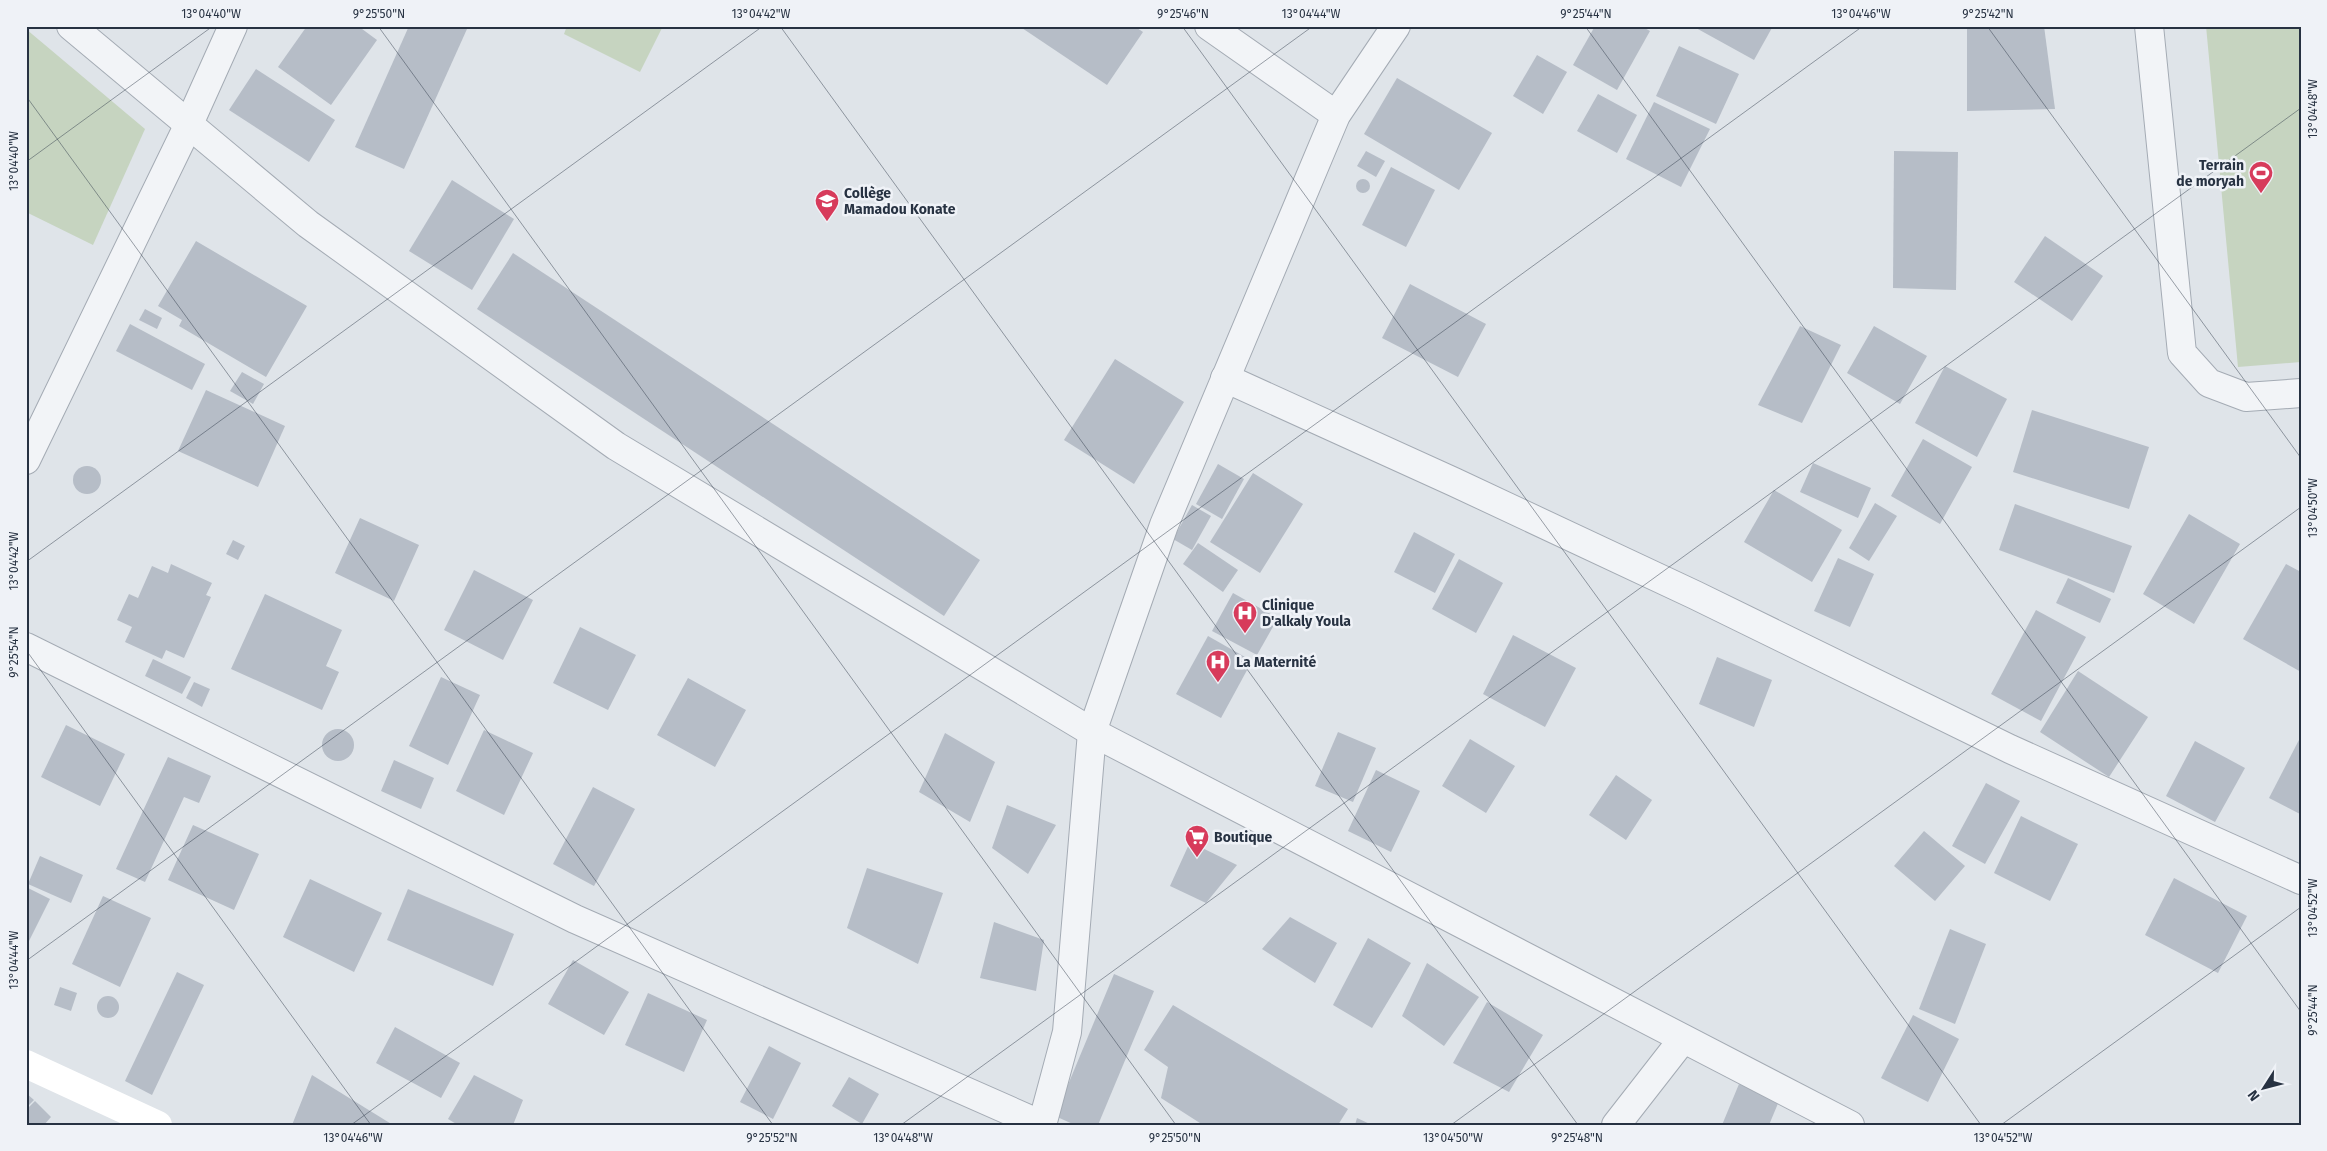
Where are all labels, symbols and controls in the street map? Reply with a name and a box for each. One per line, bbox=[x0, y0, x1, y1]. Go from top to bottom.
text: 13°04'40"W bbox=[181, 7, 241, 21]
text: 9°25'50"N bbox=[353, 7, 405, 21]
text: 13°04'42"W bbox=[732, 7, 791, 21]
text: 9°25'46"N bbox=[1157, 7, 1209, 21]
text: 13°04'44"W bbox=[1282, 7, 1341, 21]
text: 9°25'44"N bbox=[1560, 7, 1612, 21]
text: 13°04'46"W bbox=[1831, 7, 1891, 21]
text: 9°25'42"N bbox=[1962, 7, 2014, 21]
text: 13°04'48"W bbox=[2306, 79, 2320, 139]
text: 13°04'40"W bbox=[7, 131, 21, 191]
place label: Terrain de moryah bbox=[2176, 157, 2244, 190]
sports icon: Terrain de moryah bbox=[2248, 160, 2274, 194]
place label: Collège Mamadou Konate bbox=[844, 185, 956, 218]
school or university icon: Collège Mamadou Konate bbox=[814, 188, 840, 222]
text: 13°04'50"W bbox=[2306, 478, 2320, 538]
text: 13°04'42"W bbox=[7, 531, 21, 590]
place label: Clinique D'alkaly Youla bbox=[1262, 597, 1351, 630]
hospital icon: Clinique D'alkaly Youla bbox=[1232, 600, 1258, 634]
text: 9°25'54"N bbox=[7, 626, 21, 678]
hospital icon: La Maternité bbox=[1205, 649, 1231, 683]
place label: La Maternité bbox=[1236, 654, 1316, 671]
supermarket icon: Boutique bbox=[1184, 824, 1210, 858]
place label: Boutique bbox=[1214, 829, 1273, 846]
text: 13°04'52"W bbox=[2306, 878, 2320, 938]
text: 13°04'44"W bbox=[7, 930, 21, 989]
text: 9°25'44"N bbox=[2306, 984, 2320, 1036]
north arrow bbox=[2240, 1064, 2290, 1114]
text: N bbox=[2244, 1087, 2263, 1104]
text: 13°04'46"W bbox=[323, 1131, 383, 1145]
text: 9°25'52"N bbox=[746, 1131, 798, 1145]
text: 13°04'48"W bbox=[873, 1131, 933, 1145]
text: 9°25'50"N bbox=[1149, 1131, 1201, 1145]
text: 13°04'50"W bbox=[1423, 1131, 1483, 1145]
text: 9°25'48"N bbox=[1551, 1131, 1603, 1145]
text: 13°04'52"W bbox=[1973, 1131, 2033, 1145]

